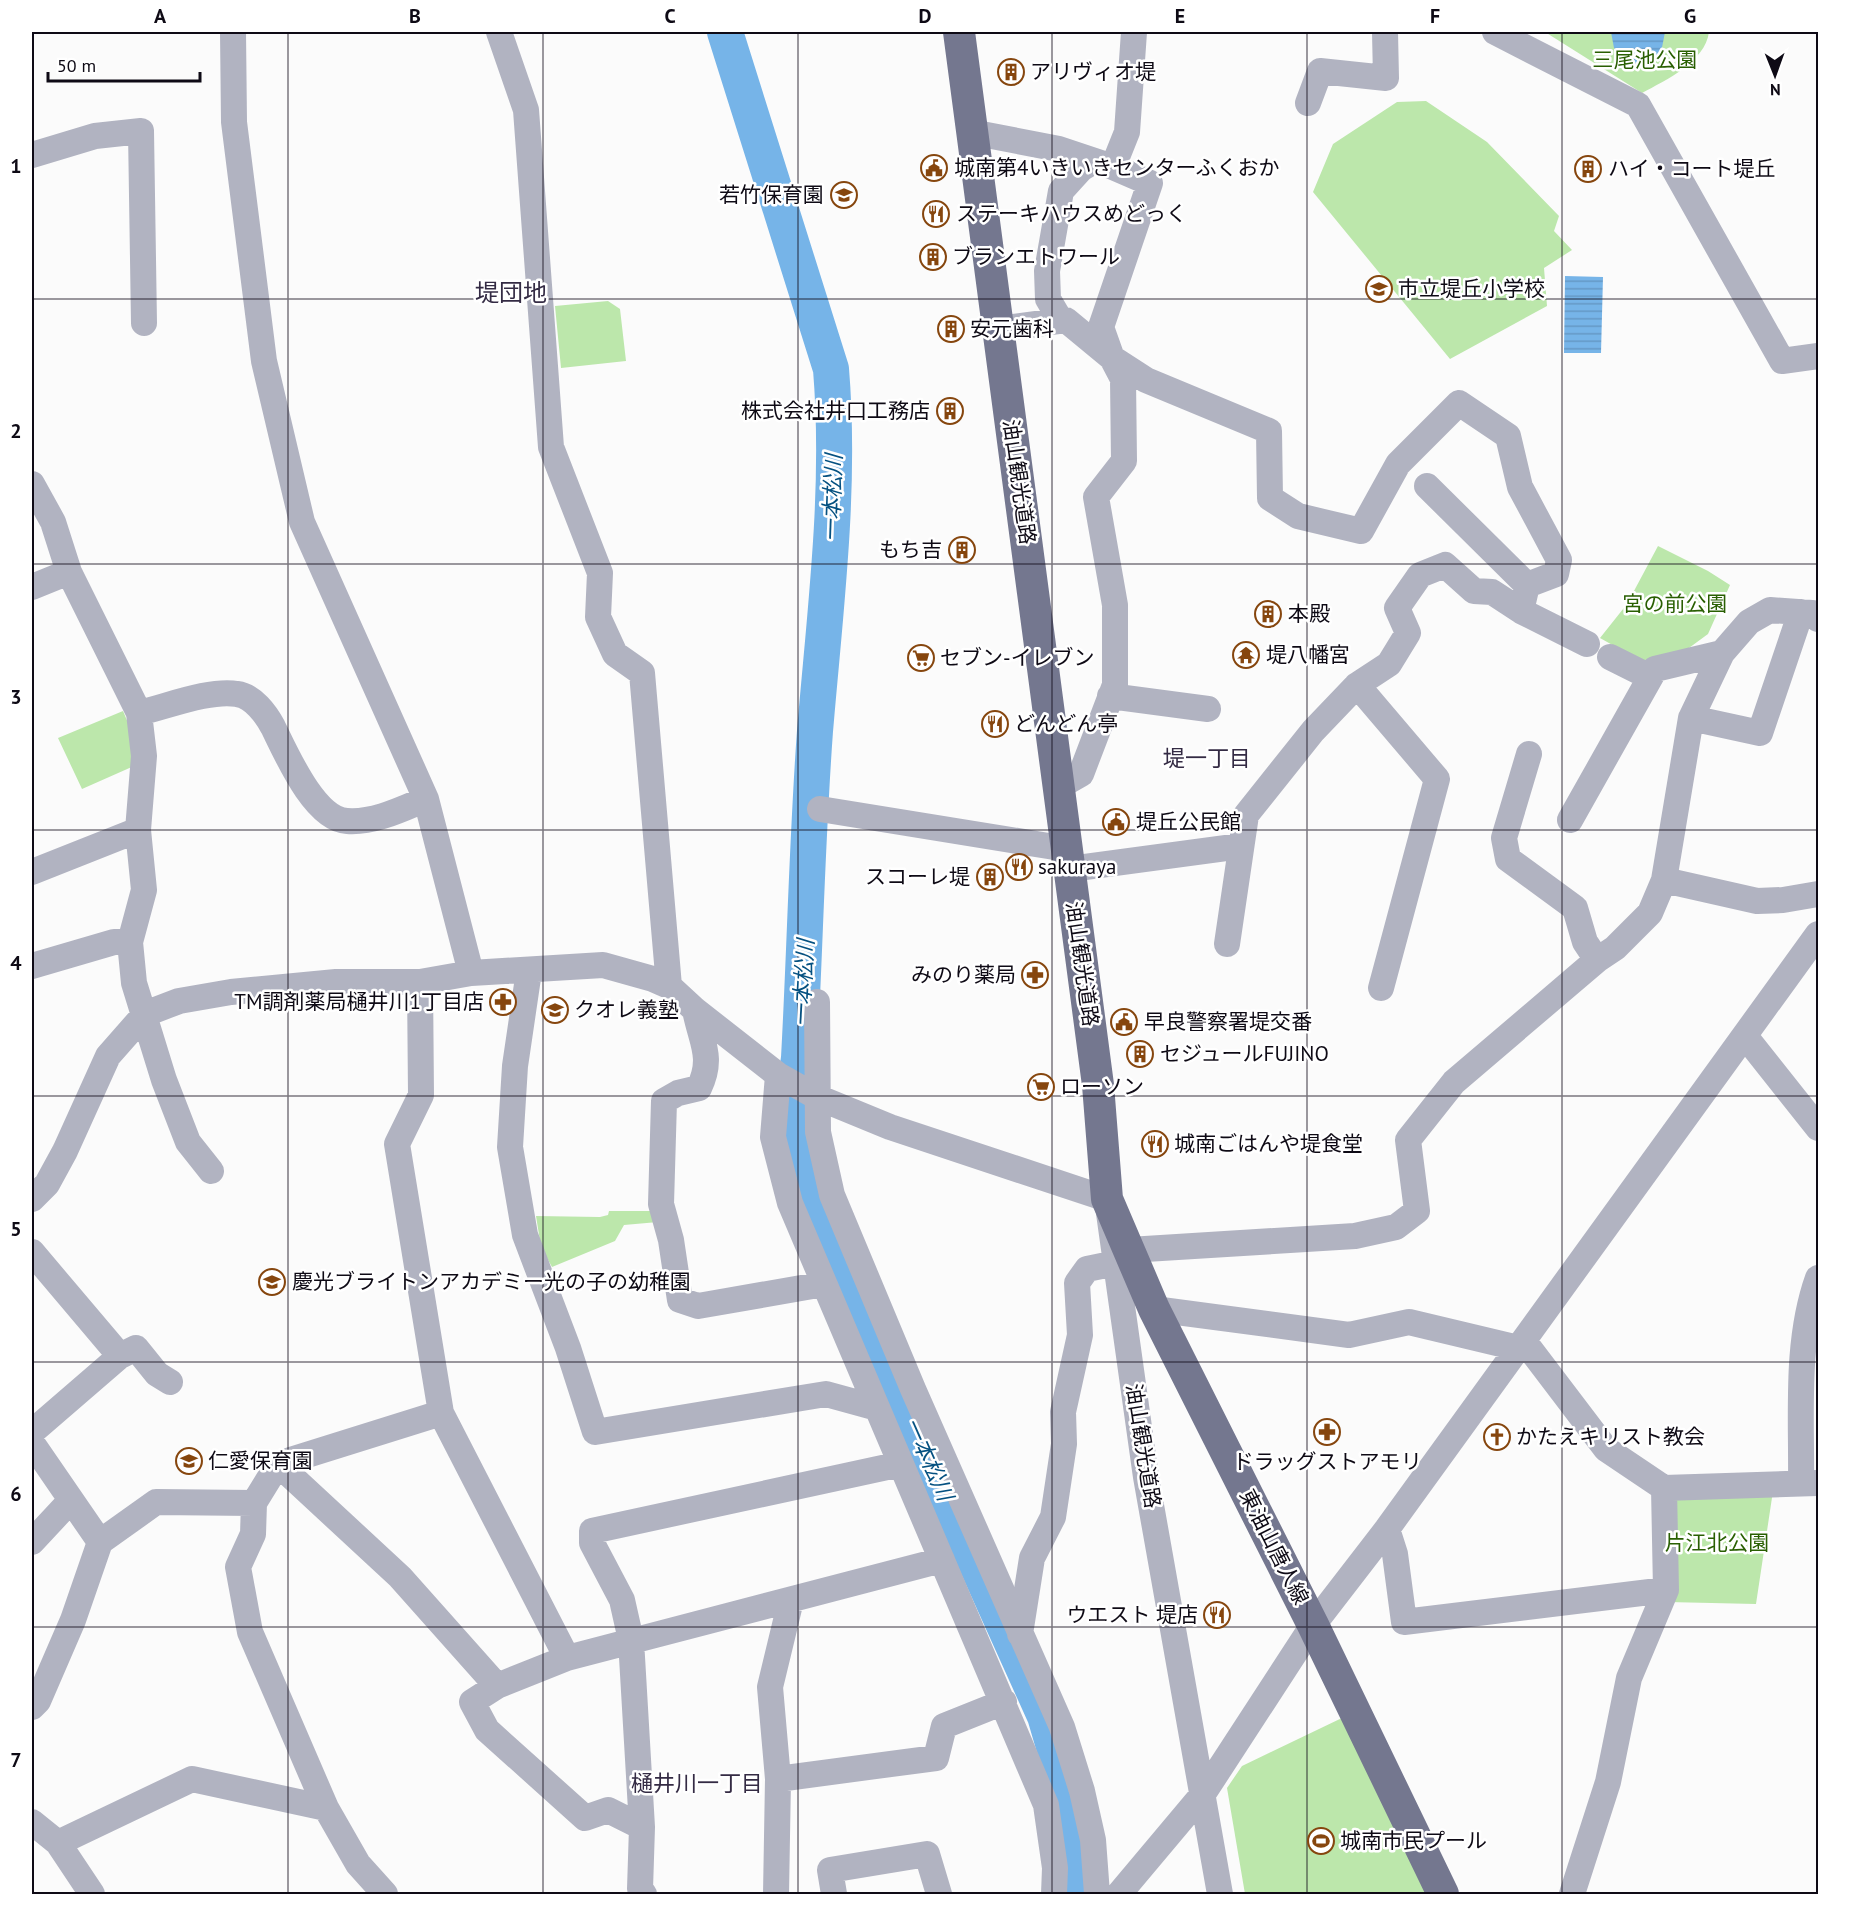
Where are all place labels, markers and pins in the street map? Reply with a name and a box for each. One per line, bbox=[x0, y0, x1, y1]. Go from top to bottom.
building icon: アリヴィオ堤 bbox=[996, 57, 1026, 87]
place label: アリヴィオ堤 bbox=[1030, 58, 1156, 85]
public building icon: 城南第4いきいきセンターふくおか bbox=[919, 153, 949, 183]
place label: 城南第4いきいきセンターふくおか bbox=[954, 154, 1280, 181]
building icon: ハイ・コート堤丘 bbox=[1573, 154, 1603, 184]
place label: ハイ・コート堤丘 bbox=[1608, 155, 1776, 182]
school or university icon: 若竹保育園 bbox=[829, 180, 859, 210]
place label: 若竹保育園 bbox=[719, 181, 824, 208]
restaurant icon: ステーキハウスめどっく bbox=[921, 199, 951, 229]
place label: ステーキハウスめどっく bbox=[956, 200, 1187, 227]
building icon: ブランエトワール bbox=[918, 242, 948, 272]
place label: ブランエトワール bbox=[952, 243, 1120, 270]
school or university icon: 市立堤丘小学校 bbox=[1364, 274, 1394, 304]
place label: 市立堤丘小学校 bbox=[1398, 275, 1545, 302]
building icon: 安元歯科 bbox=[936, 314, 966, 344]
place label: 安元歯科 bbox=[970, 315, 1054, 342]
building icon: 株式会社井口工務店 bbox=[935, 396, 965, 426]
place label: 株式会社井口工務店 bbox=[741, 397, 930, 424]
building icon: もち吉 bbox=[947, 535, 977, 565]
place label: もち吉 bbox=[879, 536, 942, 563]
building icon: 本殿 bbox=[1253, 599, 1283, 629]
place label: 本殿 bbox=[1288, 600, 1330, 627]
temple icon: 堤八幡宮 bbox=[1231, 640, 1261, 670]
place label: 堤八幡宮 bbox=[1266, 641, 1350, 668]
supermarket icon: セブン-イレブン bbox=[906, 643, 936, 673]
place label: セブン-イレブン bbox=[940, 644, 1095, 671]
restaurant icon: どんどん亭 bbox=[980, 709, 1010, 739]
place label: どんどん亭 bbox=[1014, 710, 1118, 737]
public building icon: 堤丘公民館 bbox=[1101, 807, 1131, 837]
place label: 堤丘公民館 bbox=[1136, 808, 1241, 835]
restaurant icon: sakuraya bbox=[1004, 852, 1034, 882]
place label: sakuraya bbox=[1038, 853, 1116, 880]
building icon: スコーレ堤 bbox=[975, 862, 1005, 892]
place label: スコーレ堤 bbox=[865, 863, 970, 890]
pharmacy icon: みのり薬局 bbox=[1020, 960, 1050, 990]
place label: みのり薬局 bbox=[911, 961, 1016, 988]
pharmacy icon: TM調剤薬局樋井川1丁目店 bbox=[488, 987, 518, 1017]
place label: TM調剤薬局樋井川1丁目店 bbox=[234, 988, 484, 1015]
school or university icon: クオレ義塾 bbox=[540, 995, 570, 1025]
place label: クオレ義塾 bbox=[574, 996, 679, 1023]
public building icon: 早良警察署堤交番 bbox=[1109, 1007, 1139, 1037]
place label: 早良警察署堤交番 bbox=[1144, 1008, 1312, 1035]
building icon: セジュールFUJINO bbox=[1125, 1039, 1155, 1069]
place label: セジュールFUJINO bbox=[1160, 1040, 1329, 1067]
supermarket icon: ローソン bbox=[1026, 1072, 1056, 1102]
place label: ローソン bbox=[1060, 1073, 1144, 1100]
restaurant icon: 城南ごはんや堤食堂 bbox=[1140, 1129, 1170, 1159]
place label: 城南ごはんや堤食堂 bbox=[1174, 1130, 1363, 1157]
school or university icon: 慶光ブライトンアカデミー光の子の幼稚園 bbox=[257, 1267, 287, 1297]
place label: 慶光ブライトンアカデミー光の子の幼稚園 bbox=[292, 1268, 691, 1295]
pharmacy icon: ドラッグストアモリ bbox=[1312, 1417, 1342, 1447]
church icon: かたえキリスト教会 bbox=[1482, 1422, 1512, 1452]
place label: かたえキリスト教会 bbox=[1516, 1423, 1705, 1450]
school or university icon: 仁愛保育園 bbox=[174, 1446, 204, 1476]
place label: 仁愛保育園 bbox=[208, 1447, 313, 1474]
place label: ドラッグストアモリ bbox=[1233, 1448, 1422, 1475]
restaurant icon: ウエスト 堤店 bbox=[1202, 1600, 1232, 1630]
place label: ウエスト 堤店 bbox=[1066, 1601, 1198, 1628]
sports icon: 城南市民プール bbox=[1306, 1826, 1336, 1856]
place label: 城南市民プール bbox=[1340, 1827, 1487, 1854]

